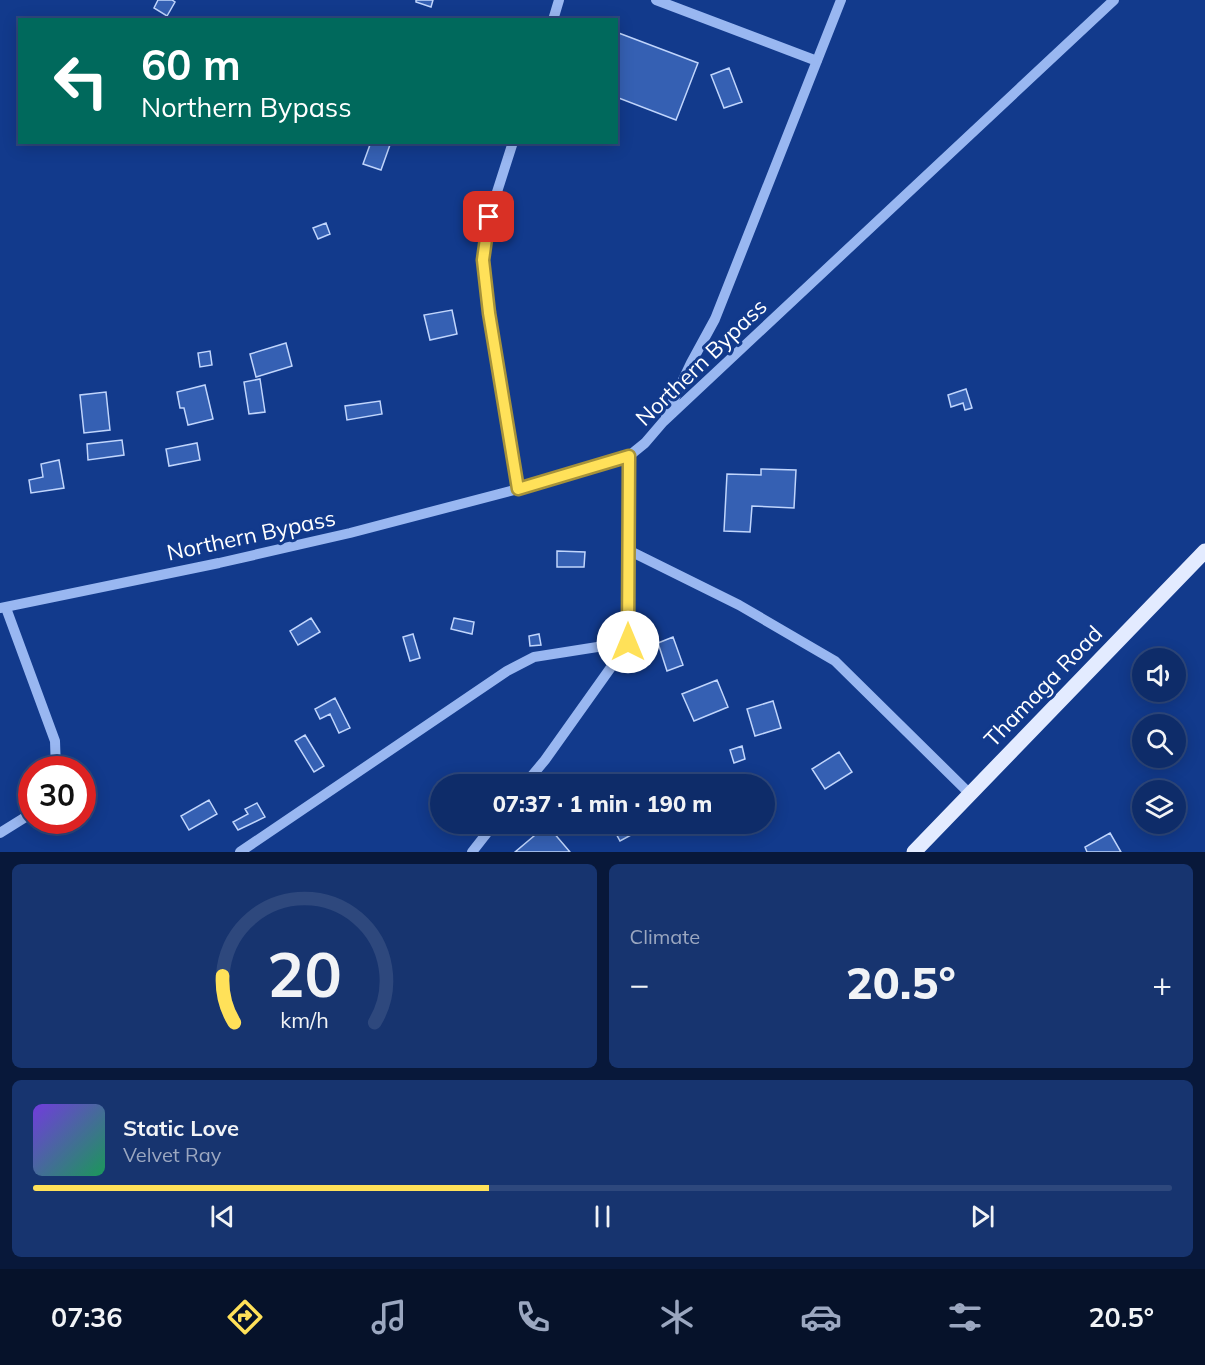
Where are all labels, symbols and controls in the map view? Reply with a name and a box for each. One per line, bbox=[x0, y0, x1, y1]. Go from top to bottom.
text: 60 m bbox=[141, 38, 241, 91]
icon: left bbox=[42, 42, 120, 120]
text: Northern Bypass bbox=[141, 90, 352, 124]
pin bbox=[463, 191, 514, 242]
icon: arrive bbox=[472, 200, 505, 233]
street label: Northern Bypass bbox=[630, 292, 772, 432]
street label: Northern Bypass bbox=[164, 503, 338, 567]
position arrow bbox=[596, 610, 660, 674]
street label: Thamaga Road bbox=[978, 619, 1108, 753]
map controls bbox=[1132, 648, 1186, 834]
button: sound bbox=[1132, 648, 1186, 702]
button: search bbox=[1132, 714, 1186, 768]
speed limit sign: 30 bbox=[18, 756, 96, 834]
button: layers bbox=[1132, 780, 1186, 834]
text: 07:37 · 1 min · 190 m bbox=[493, 790, 712, 818]
text: Climate bbox=[630, 924, 700, 949]
text: 20 bbox=[267, 934, 342, 1013]
text: 20.5° bbox=[846, 954, 956, 1010]
text: − bbox=[630, 963, 649, 1004]
text: + bbox=[1152, 963, 1172, 1004]
text: km/h bbox=[280, 1006, 328, 1033]
text: Static Love bbox=[123, 1114, 239, 1142]
text: Velvet Ray bbox=[123, 1142, 221, 1167]
icon: previous bbox=[206, 1200, 239, 1233]
icon: pause bbox=[586, 1200, 619, 1233]
icon: next bbox=[966, 1200, 999, 1233]
icon: directions bbox=[224, 1296, 266, 1338]
icon: music bbox=[368, 1296, 410, 1338]
icon: phone bbox=[512, 1296, 554, 1338]
icon: climate bbox=[656, 1296, 698, 1338]
icon: car bbox=[800, 1296, 842, 1338]
icon: filters bbox=[944, 1296, 986, 1338]
text: 07:36 bbox=[51, 1300, 122, 1334]
text: 20.5° bbox=[1088, 1300, 1154, 1334]

